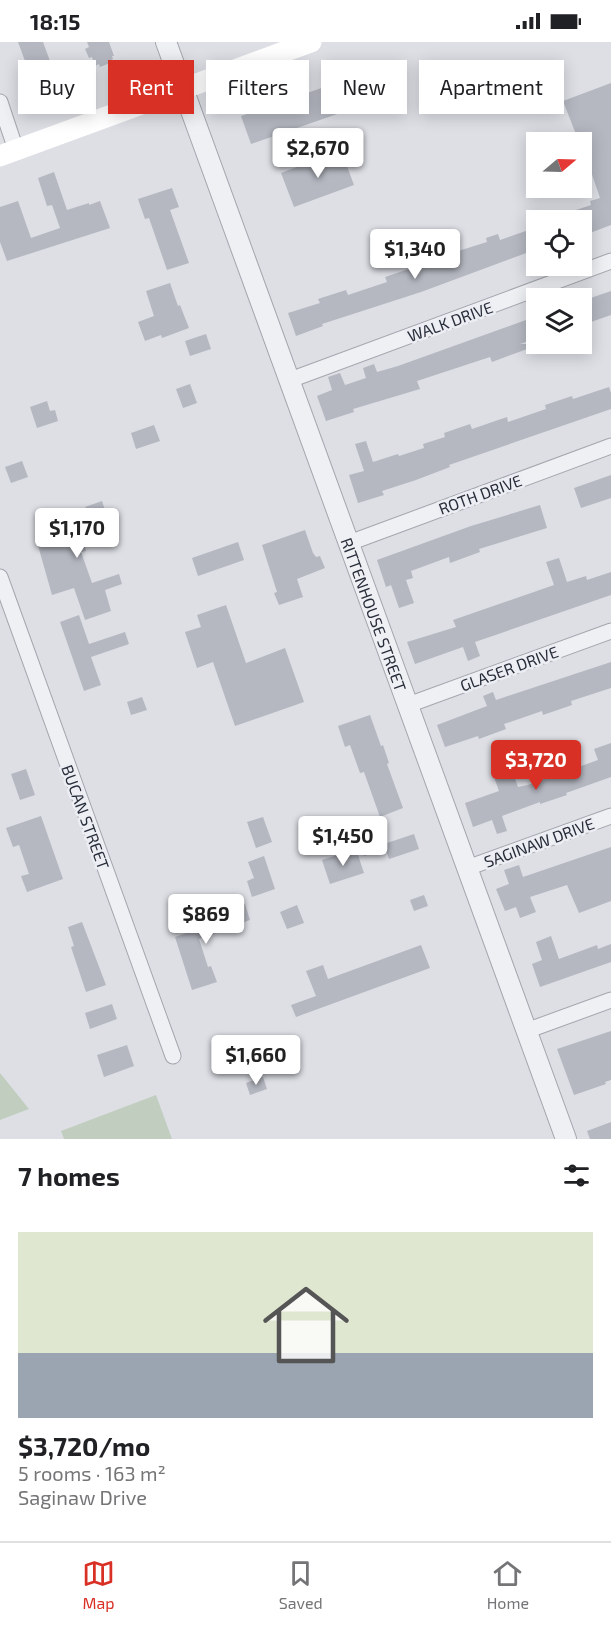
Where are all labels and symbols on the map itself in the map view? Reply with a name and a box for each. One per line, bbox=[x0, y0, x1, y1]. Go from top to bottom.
pin: $2,670 bbox=[269, 128, 367, 179]
north arrow bbox=[526, 132, 592, 198]
pin: $1,340 bbox=[366, 229, 464, 280]
street label: WALK DRIVE bbox=[405, 297, 495, 345]
street label: ROTH DRIVE bbox=[436, 470, 524, 518]
pin: $1,170 bbox=[28, 508, 126, 559]
street label: RITTENHOUSE STREET bbox=[338, 535, 411, 693]
street label: GLASER DRIVE bbox=[457, 641, 561, 695]
pin: $3,720 bbox=[487, 740, 585, 791]
street label: BUCAN STREET bbox=[58, 762, 114, 872]
street label: SAGINAW DRIVE bbox=[481, 813, 597, 871]
pin: $1,450 bbox=[294, 816, 392, 867]
pin: $869 bbox=[170, 894, 242, 945]
pin: $1,660 bbox=[207, 1035, 305, 1086]

